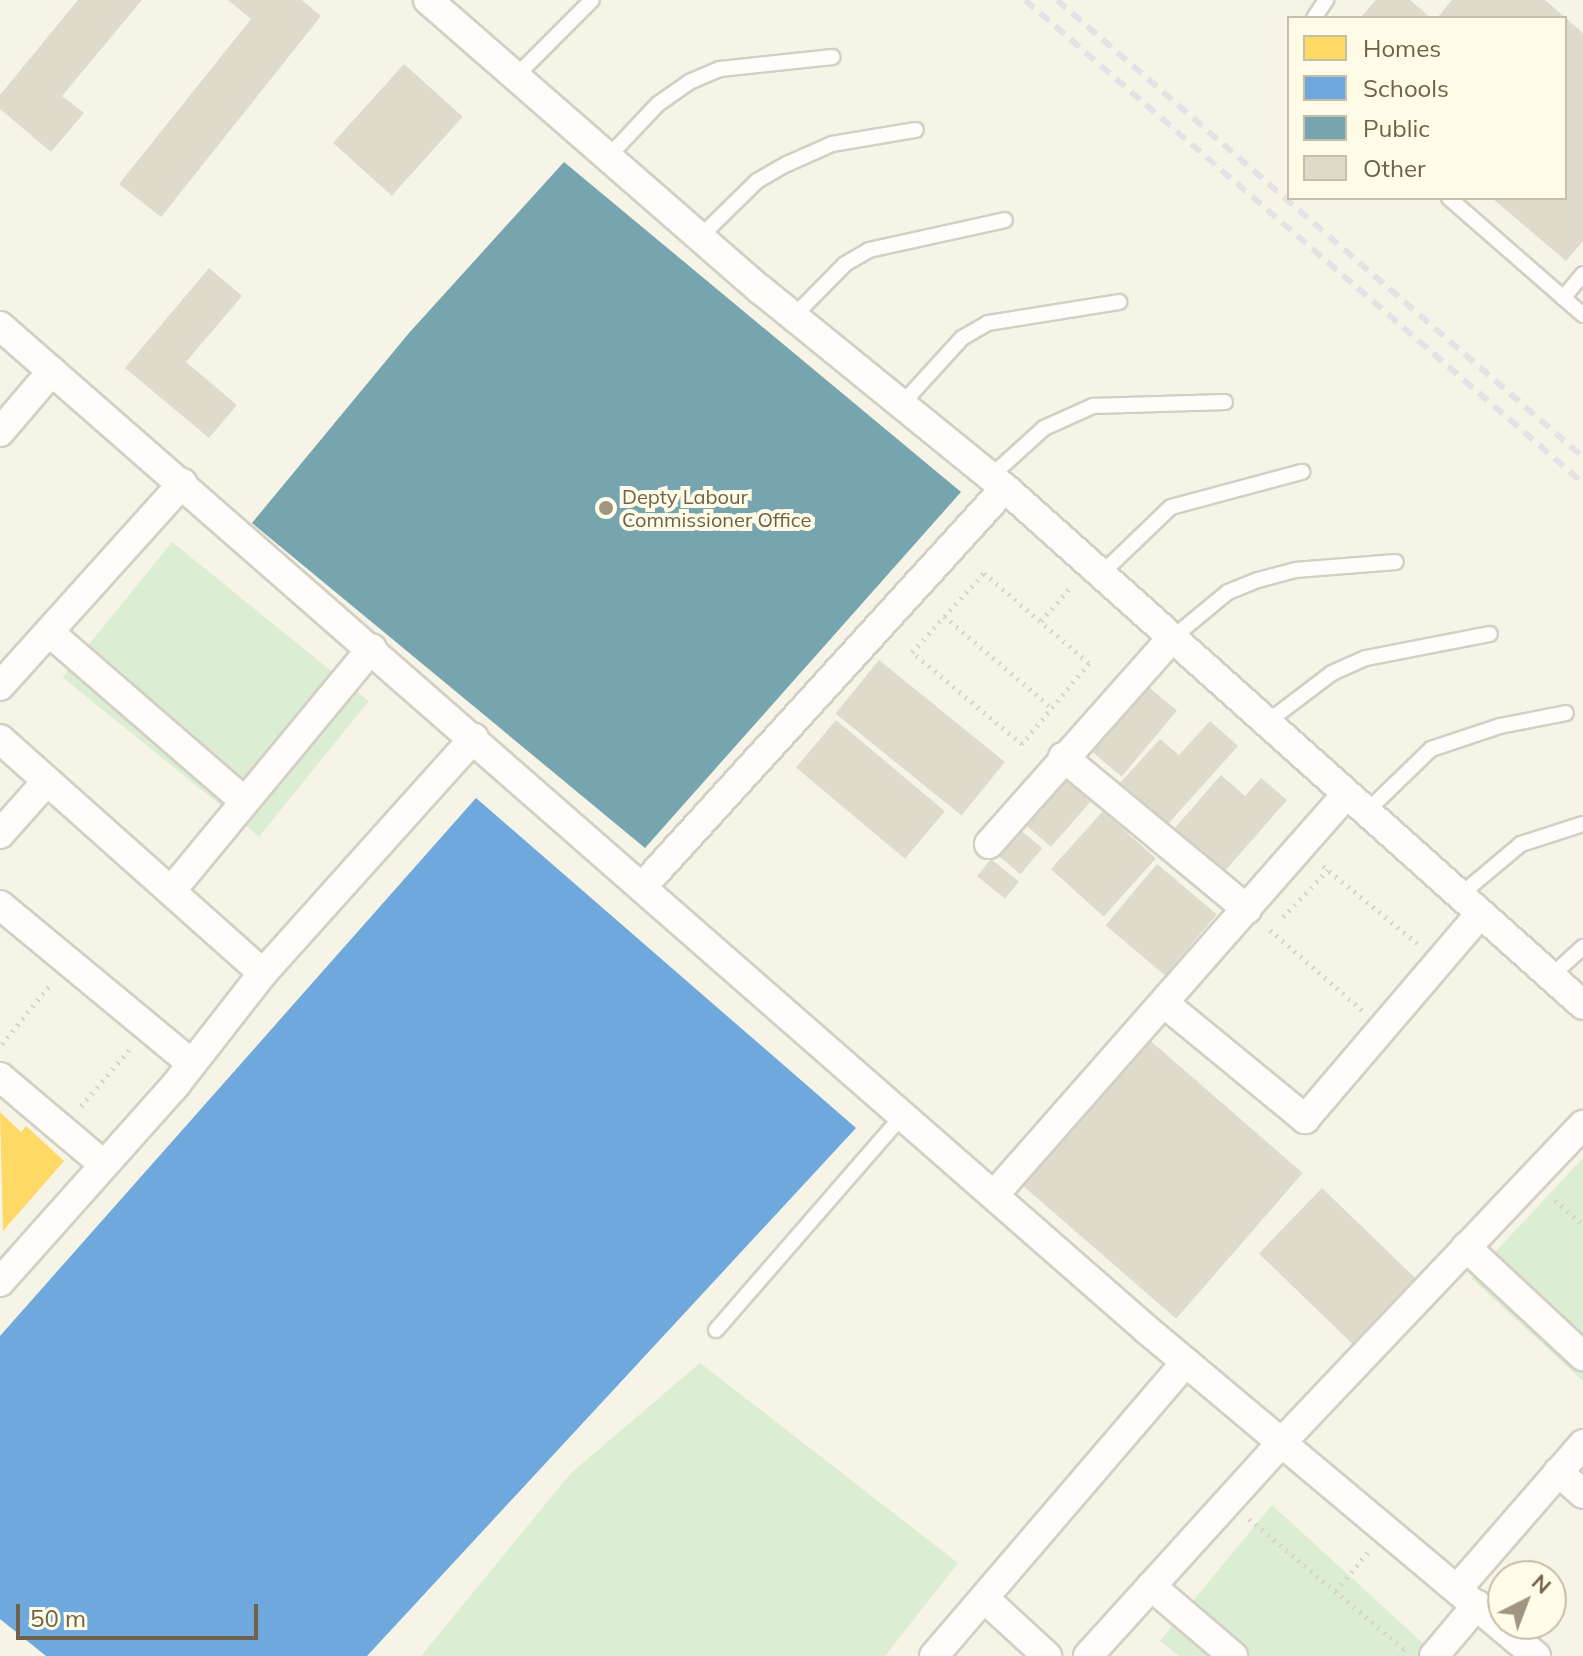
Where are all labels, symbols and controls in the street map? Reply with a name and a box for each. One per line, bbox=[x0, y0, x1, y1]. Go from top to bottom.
legend bbox=[1287, 16, 1567, 200]
text: Homes bbox=[1363, 33, 1441, 63]
text: Schools bbox=[1363, 73, 1449, 103]
text: Public bbox=[1363, 113, 1430, 143]
text: Other bbox=[1363, 153, 1426, 183]
place label: Depty Labour Commissioner Office bbox=[622, 484, 811, 531]
marker: Depty Labour Commissioner Office bbox=[597, 499, 615, 517]
north arrow bbox=[1487, 1560, 1567, 1640]
text: N bbox=[1526, 1568, 1557, 1600]
scale bar bbox=[20, 1588, 262, 1638]
text: 50 m bbox=[30, 1603, 86, 1633]

